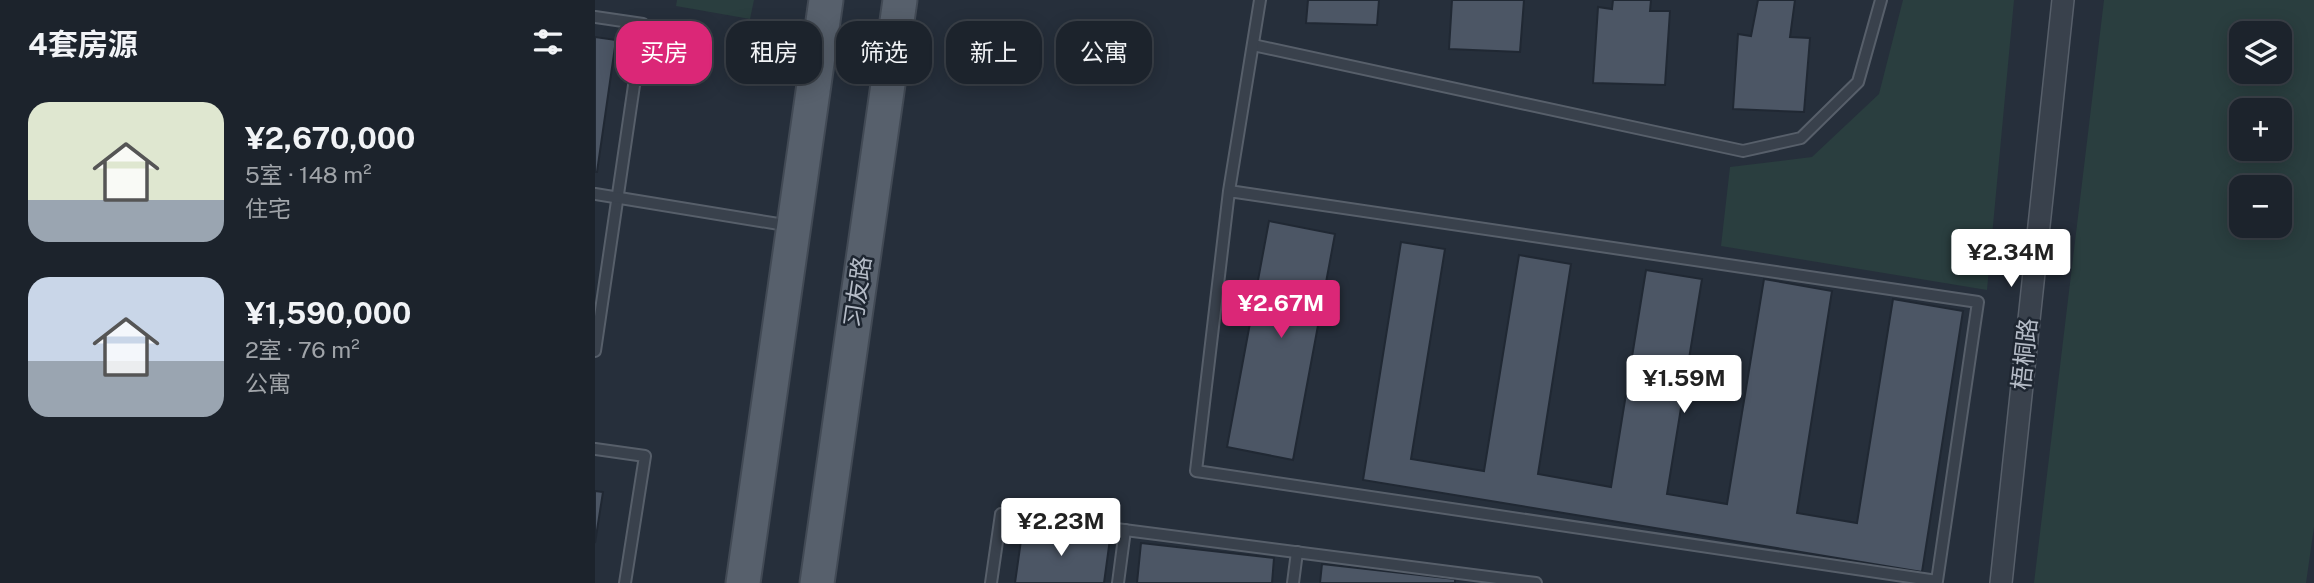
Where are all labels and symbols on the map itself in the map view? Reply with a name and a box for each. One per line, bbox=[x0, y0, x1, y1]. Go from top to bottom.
pin: ¥2.34M bbox=[1954, 230, 2068, 289]
street label: 习友路 bbox=[838, 254, 876, 329]
pin: ¥2.67M bbox=[1224, 280, 1338, 340]
street label: 梧桐路 bbox=[2006, 317, 2042, 391]
pin: ¥1.59M bbox=[1627, 356, 1741, 415]
pin: ¥2.23M bbox=[1004, 498, 1118, 558]

